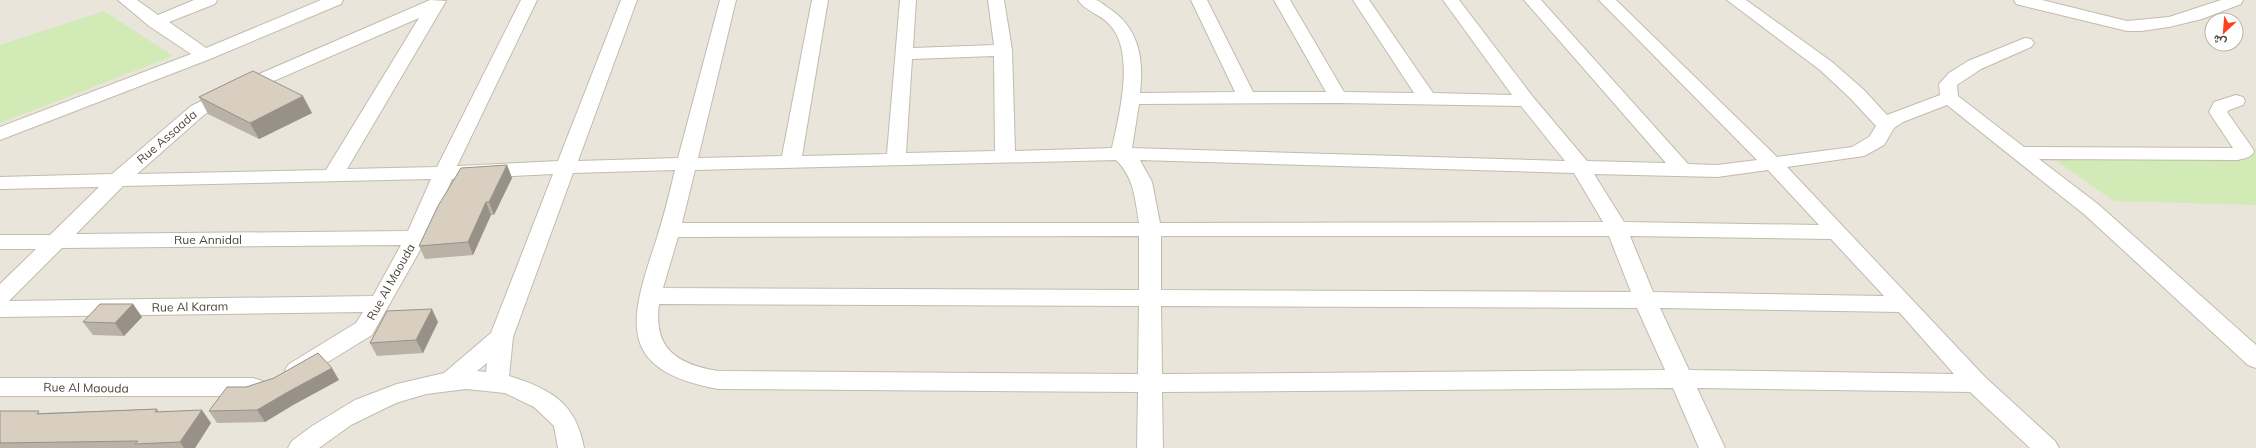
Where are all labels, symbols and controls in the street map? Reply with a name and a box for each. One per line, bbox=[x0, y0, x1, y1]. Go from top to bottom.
north arrow bbox=[2204, 12, 2244, 52]
text: ش bbox=[2211, 32, 2229, 50]
street label: Rue Assaada bbox=[134, 107, 200, 167]
street label: Rue Annidal bbox=[174, 232, 242, 247]
street label: Rue Al Maouda bbox=[363, 241, 418, 323]
street label: Rue Al Karam bbox=[152, 298, 228, 315]
street label: Rue Al Maouda bbox=[43, 379, 129, 396]

